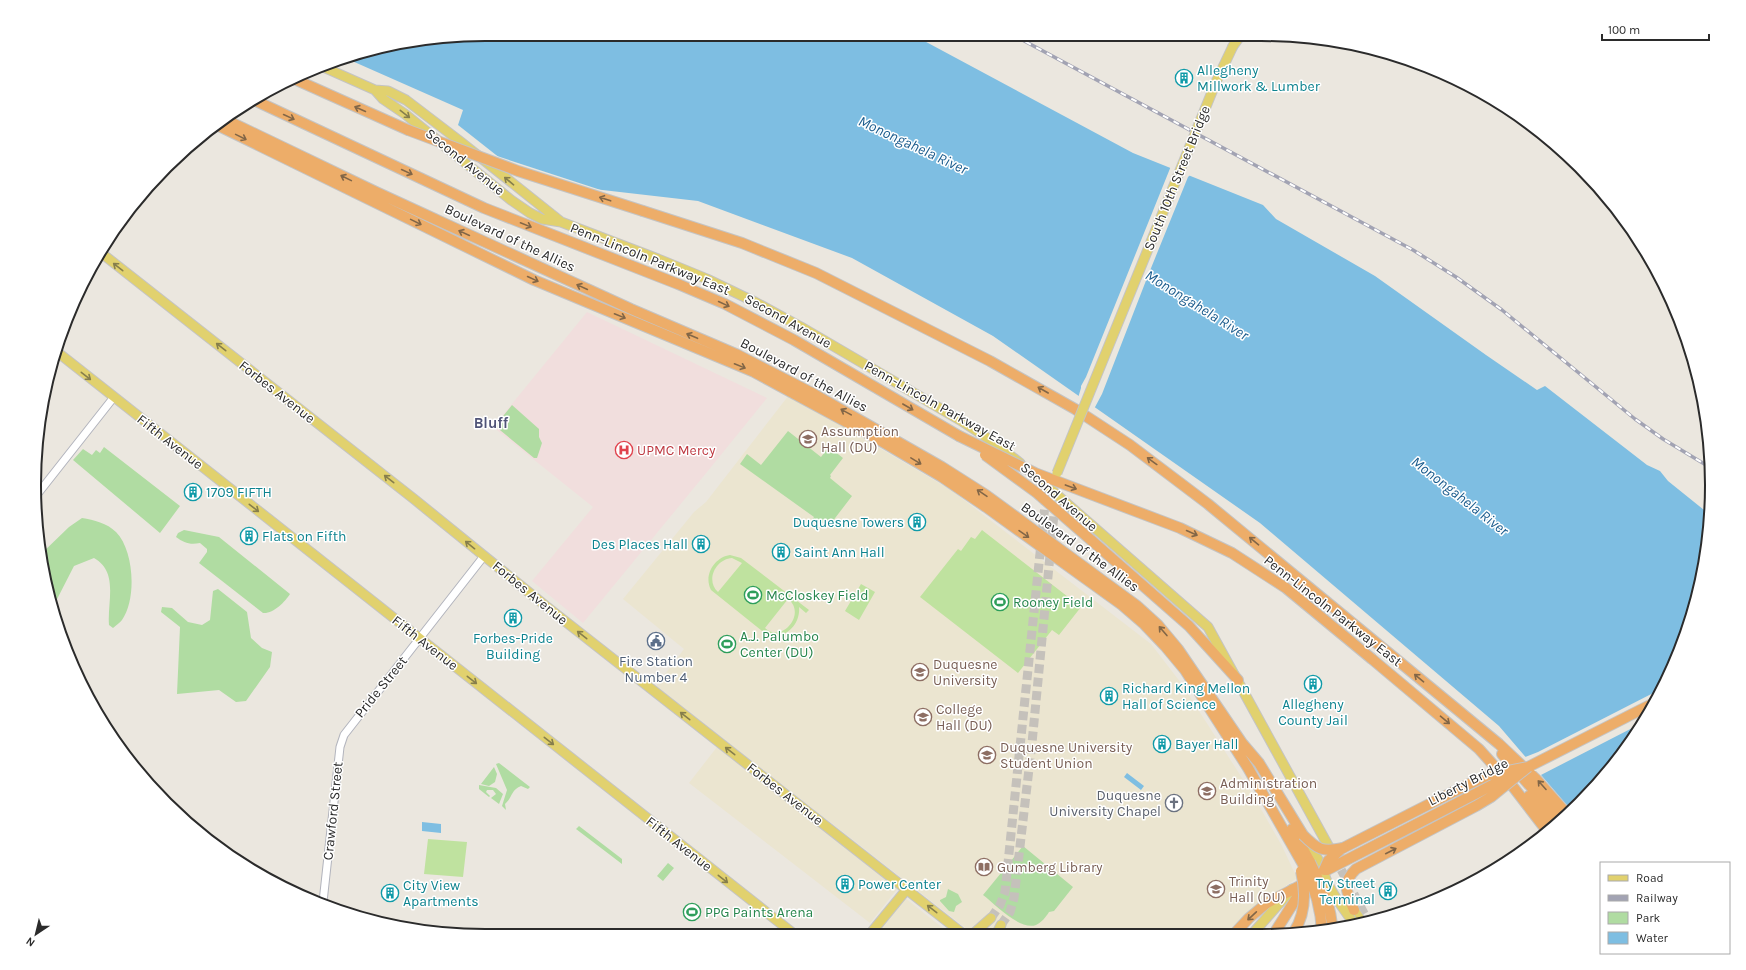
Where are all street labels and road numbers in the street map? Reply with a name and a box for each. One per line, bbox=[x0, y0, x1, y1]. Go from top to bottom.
street label: South 10th Street Bridge bbox=[1140, 103, 1214, 253]
street label: Second Avenue bbox=[422, 125, 508, 199]
street label: Boulevard of the Allies bbox=[442, 200, 578, 276]
street label: Penn-Lincoln Parkway East bbox=[568, 219, 732, 299]
street label: Second Avenue bbox=[742, 290, 834, 352]
street label: Boulevard of the Allies bbox=[737, 334, 871, 416]
street label: Forbes Avenue bbox=[236, 357, 318, 427]
street label: Penn-Lincoln Parkway East bbox=[861, 357, 1019, 455]
street label: Fifth Avenue bbox=[133, 411, 207, 473]
street label: Second Avenue bbox=[1017, 459, 1101, 535]
street label: Boulevard of the Allies bbox=[1018, 498, 1142, 596]
street label: Penn-Lincoln Parkway East bbox=[1260, 552, 1406, 670]
street label: Forbes Avenue bbox=[489, 557, 571, 629]
street label: Fifth Avenue bbox=[388, 612, 462, 674]
street label: Pride Street bbox=[351, 653, 411, 721]
street label: Liberty Bridge bbox=[1425, 755, 1511, 809]
street label: Forbes Avenue bbox=[744, 759, 826, 829]
street label: Crawford Street bbox=[319, 761, 347, 861]
street label: Fifth Avenue bbox=[642, 813, 716, 875]

